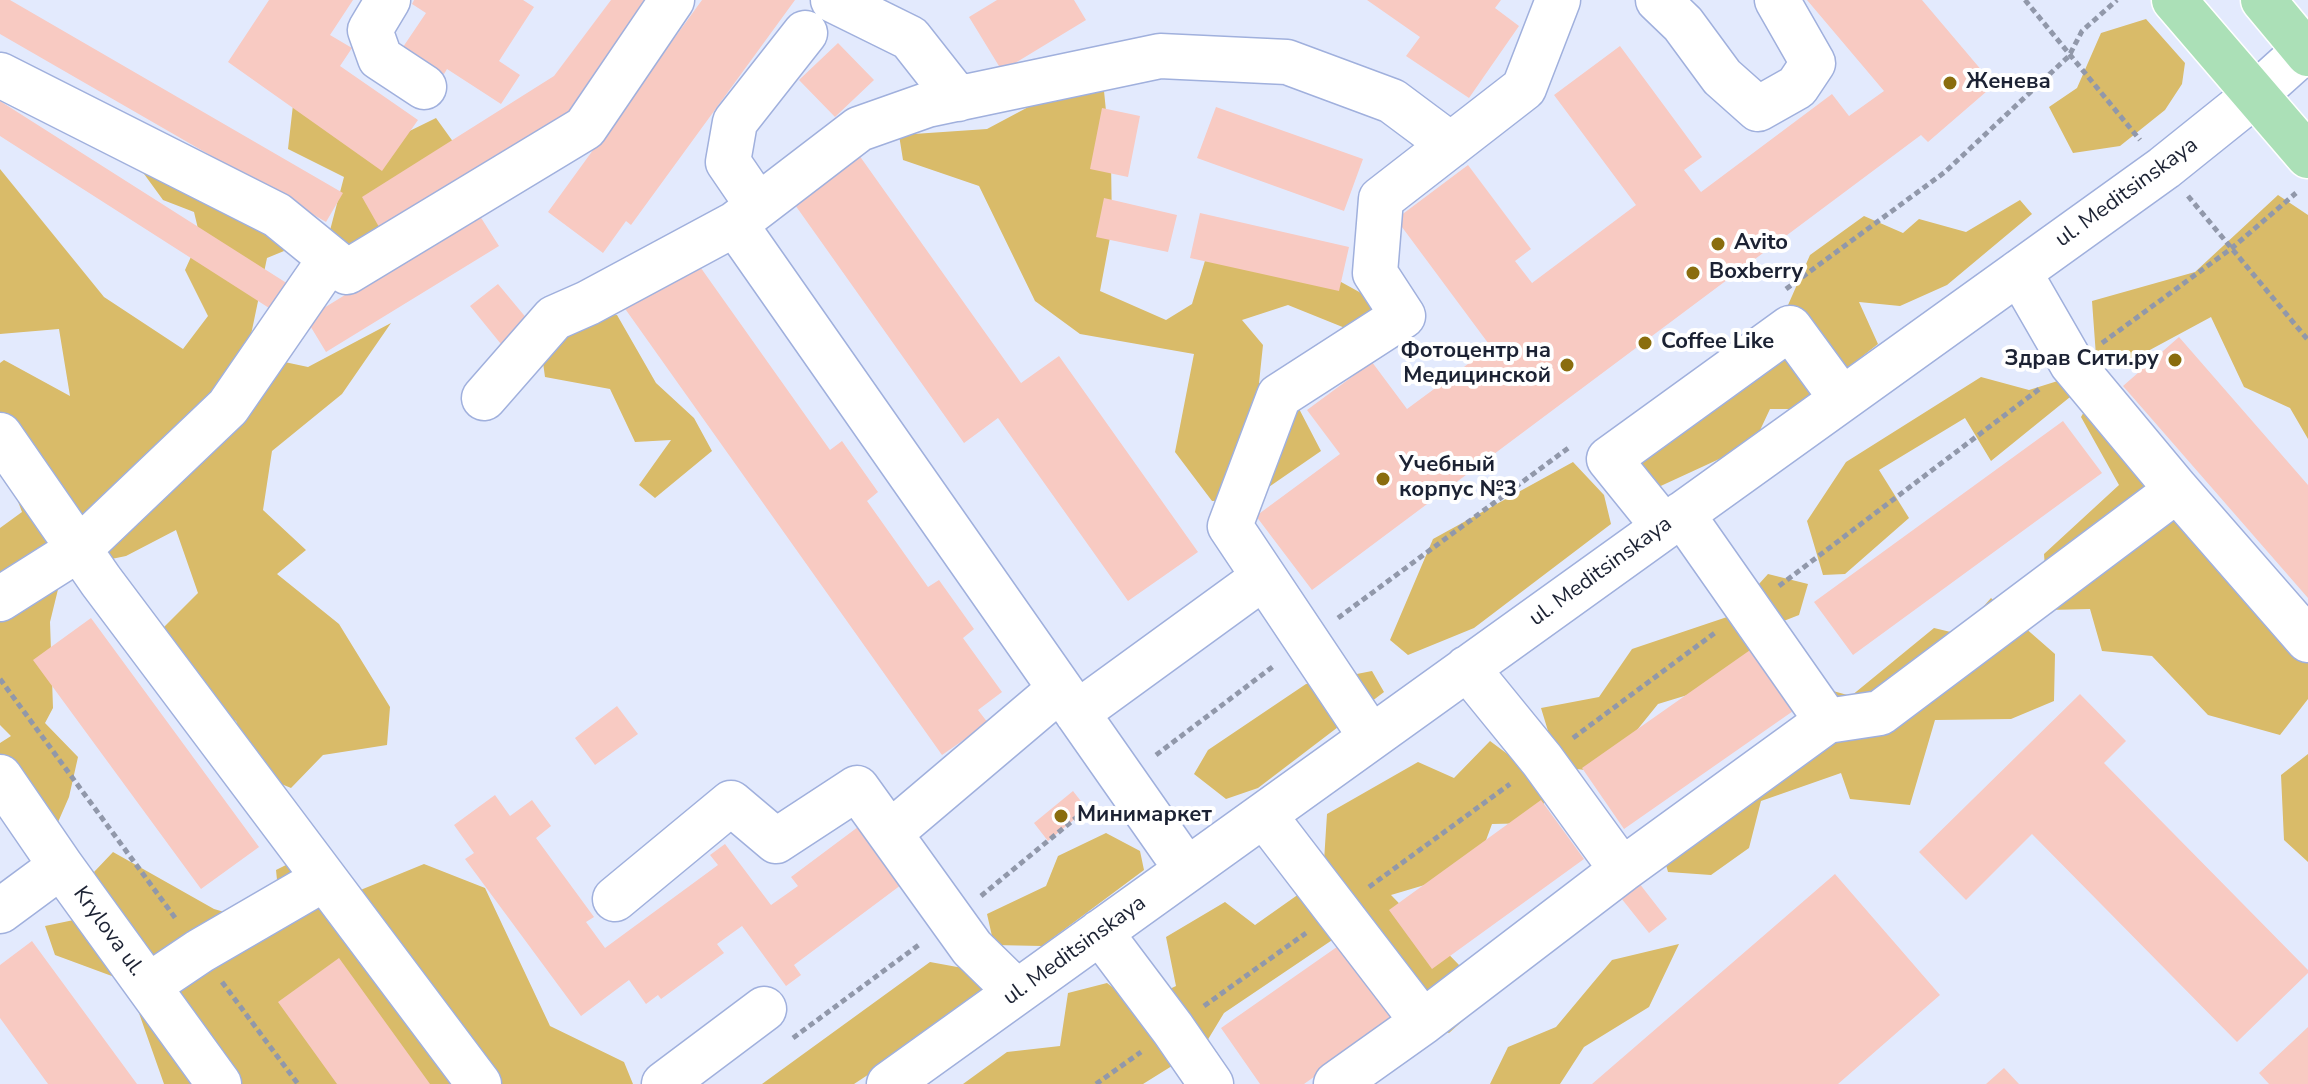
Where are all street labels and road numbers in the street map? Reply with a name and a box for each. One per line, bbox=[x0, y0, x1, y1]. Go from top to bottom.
street label: ul. Meditsinskaya bbox=[2051, 132, 2203, 254]
street label: ul. Meditsinskaya bbox=[1525, 511, 1677, 633]
street label: Krylova ul. bbox=[67, 882, 149, 982]
street label: ul. Meditsinskaya bbox=[999, 890, 1151, 1012]

